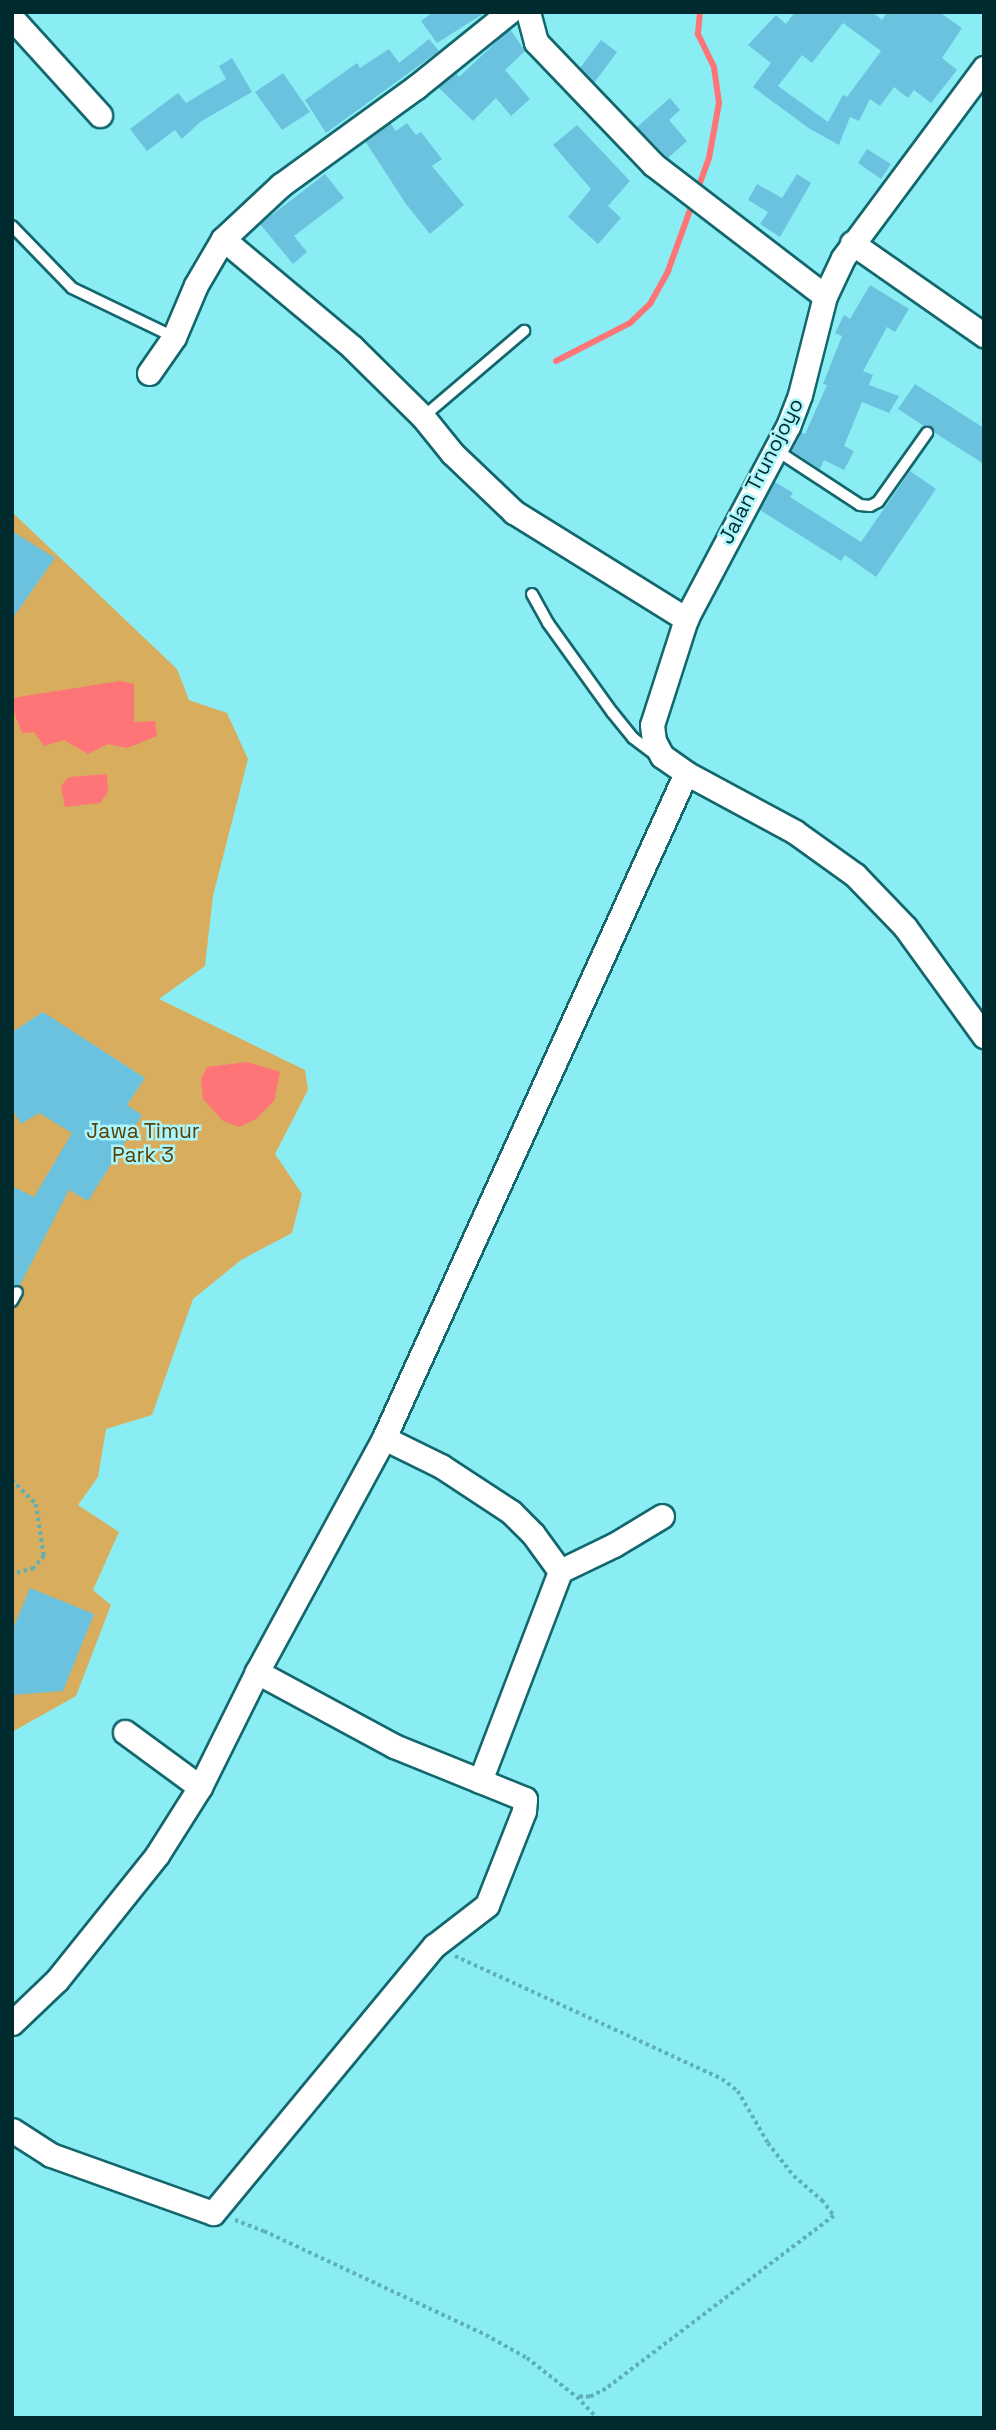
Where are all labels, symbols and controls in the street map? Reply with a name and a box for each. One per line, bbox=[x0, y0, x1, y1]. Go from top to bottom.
street label: Jalan Trunojoyo bbox=[713, 394, 809, 548]
park label: Jawa Timur Park 3 bbox=[86, 1118, 200, 1168]

